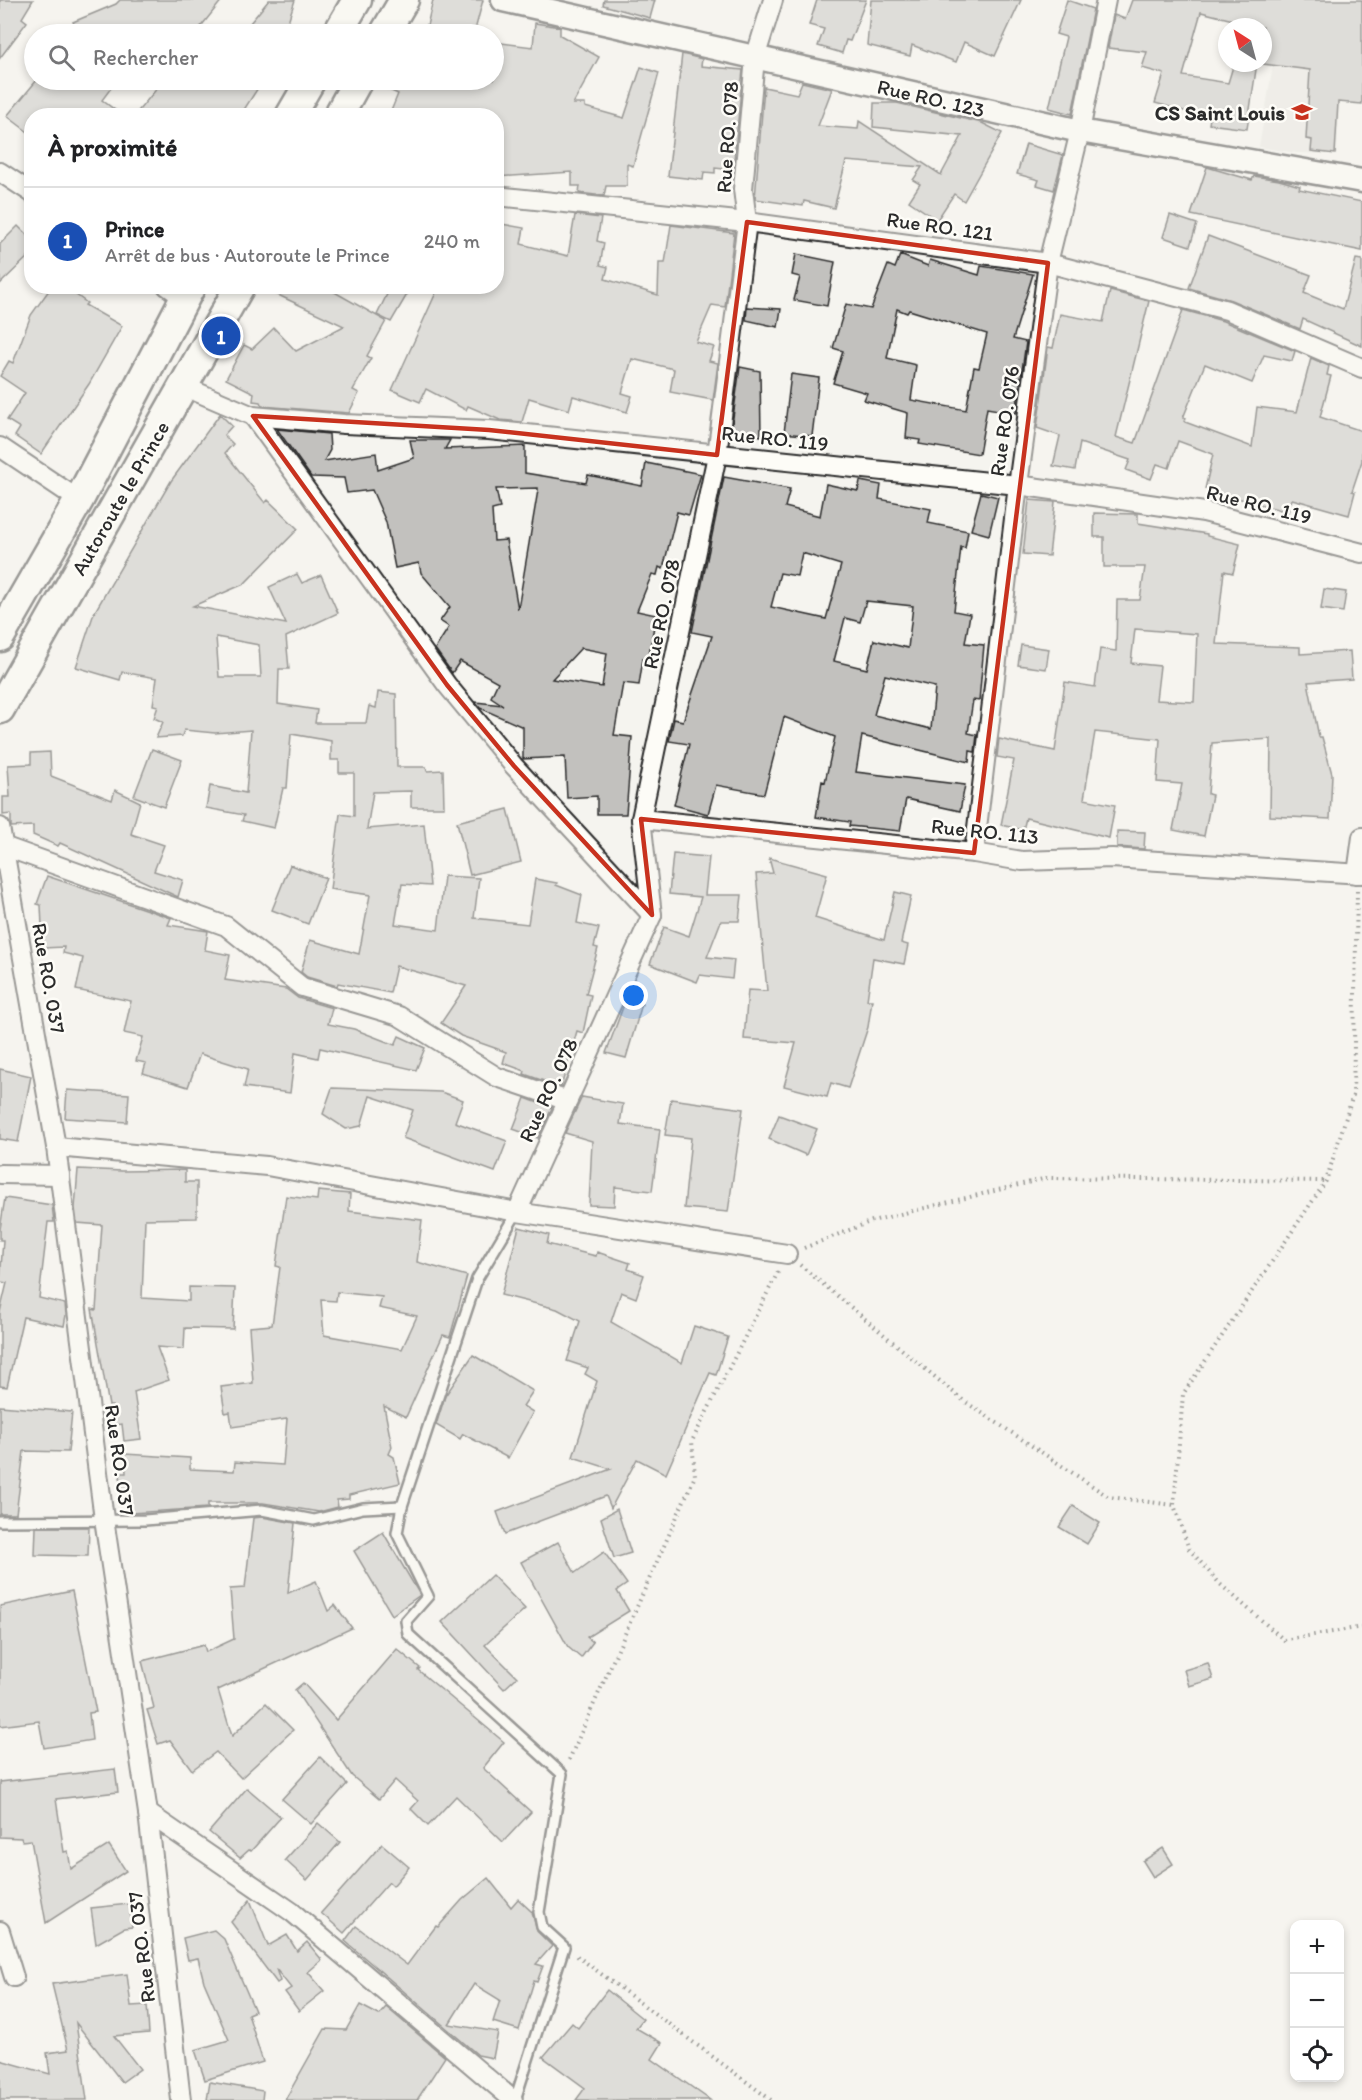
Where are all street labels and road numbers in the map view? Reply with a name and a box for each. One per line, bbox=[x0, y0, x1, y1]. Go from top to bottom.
street label: Rue RO. 123 bbox=[875, 74, 987, 122]
street label: Rue RO. 078 bbox=[711, 80, 743, 194]
street label: Rue RO. 121 bbox=[885, 206, 995, 246]
street label: Rue RO. 076 bbox=[984, 364, 1024, 478]
street label: Autoroute le Prince bbox=[66, 416, 174, 580]
street label: Rue RO. 119 bbox=[720, 420, 830, 456]
street label: Rue RO. 119 bbox=[1204, 479, 1314, 529]
street label: Rue RO. 078 bbox=[637, 557, 685, 671]
street label: Rue RO. 113 bbox=[930, 813, 1040, 849]
street label: Rue RO. 037 bbox=[27, 921, 71, 1035]
street label: Rue RO. 078 bbox=[513, 1034, 583, 1146]
street label: Rue RO. 037 bbox=[100, 1403, 140, 1517]
street label: Rue RO. 037 bbox=[122, 1890, 160, 2004]

